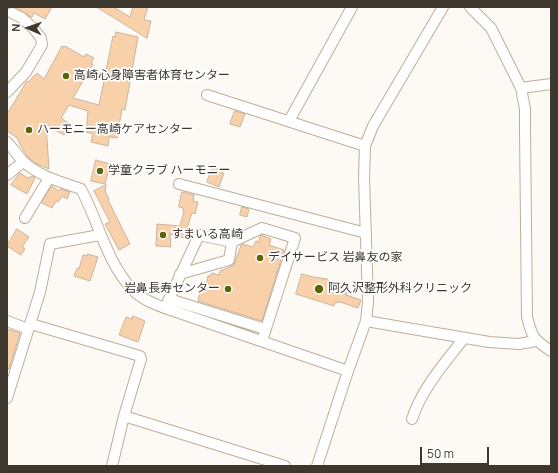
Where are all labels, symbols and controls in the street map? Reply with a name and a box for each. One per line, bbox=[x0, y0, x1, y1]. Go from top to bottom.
north arrow bbox=[8, 8, 48, 48]
text: N bbox=[8, 23, 23, 32]
place label: 高崎心身障害者体育センター bbox=[74, 69, 230, 83]
marker: 高崎心身障害者体育センター bbox=[61, 71, 71, 81]
place label: ハーモニー高崎ケアセンター bbox=[37, 123, 193, 137]
marker: ハーモニー高崎ケアセンター bbox=[24, 125, 34, 135]
place label: 学童クラブ ハーモニー bbox=[108, 164, 230, 178]
marker: 学童クラブ ハーモニー bbox=[95, 166, 105, 176]
place label: すまいる高崎 bbox=[171, 228, 243, 242]
marker: すまいる高崎 bbox=[158, 230, 168, 240]
place label: デイサービス 岩鼻友の家 bbox=[268, 251, 402, 265]
marker: デイサービス 岩鼻友の家 bbox=[255, 253, 265, 263]
place label: 岩鼻長寿センター bbox=[124, 282, 220, 296]
place label: 阿久沢整形外科クリニック bbox=[328, 282, 472, 296]
marker: 阿久沢整形外科クリニック bbox=[313, 283, 325, 295]
marker: 岩鼻長寿センター bbox=[223, 284, 233, 294]
scale bar bbox=[422, 439, 491, 465]
text: 50 m bbox=[427, 445, 454, 462]

